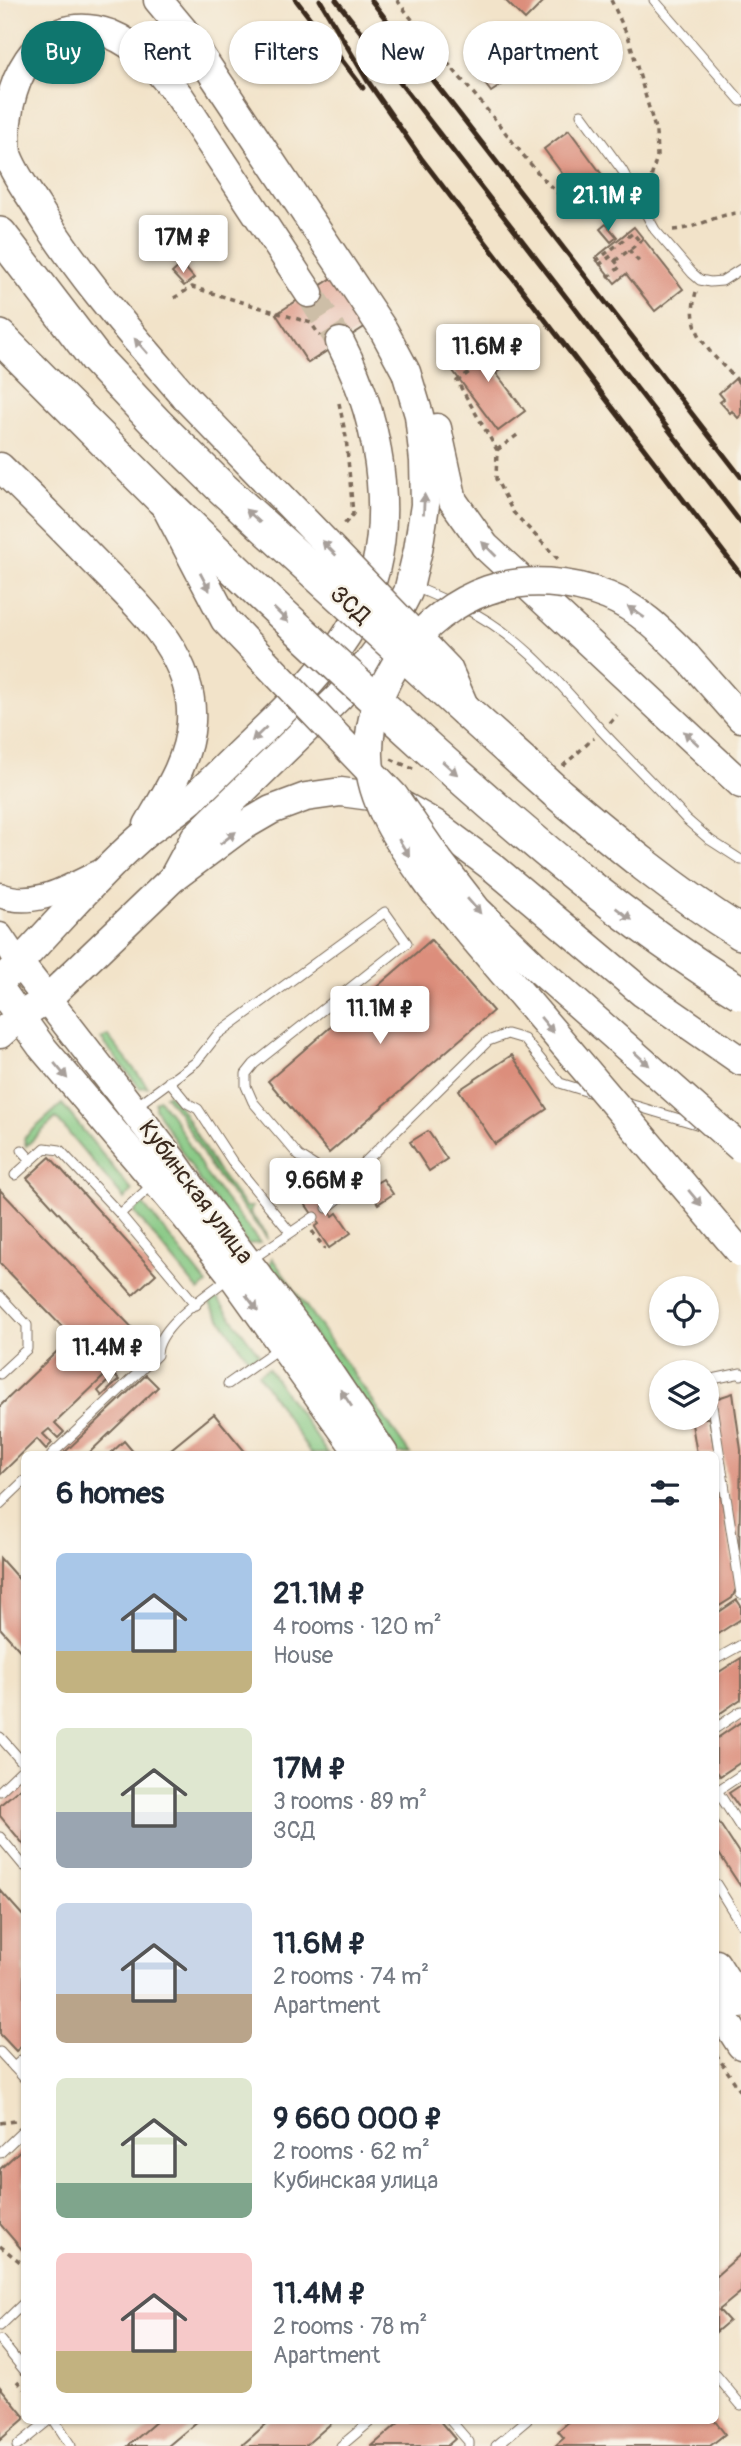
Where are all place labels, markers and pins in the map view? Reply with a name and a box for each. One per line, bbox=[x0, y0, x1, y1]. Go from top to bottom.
pin: 21.1M ₽ bbox=[543, 174, 673, 233]
pin: 17M ₽ bbox=[134, 216, 232, 275]
pin: 11.6M ₽ bbox=[423, 324, 553, 384]
pin: 11.1M ₽ bbox=[315, 986, 445, 1046]
pin: 9.66M ₽ bbox=[260, 1158, 390, 1218]
pin: 11.4M ₽ bbox=[43, 1326, 173, 1385]

